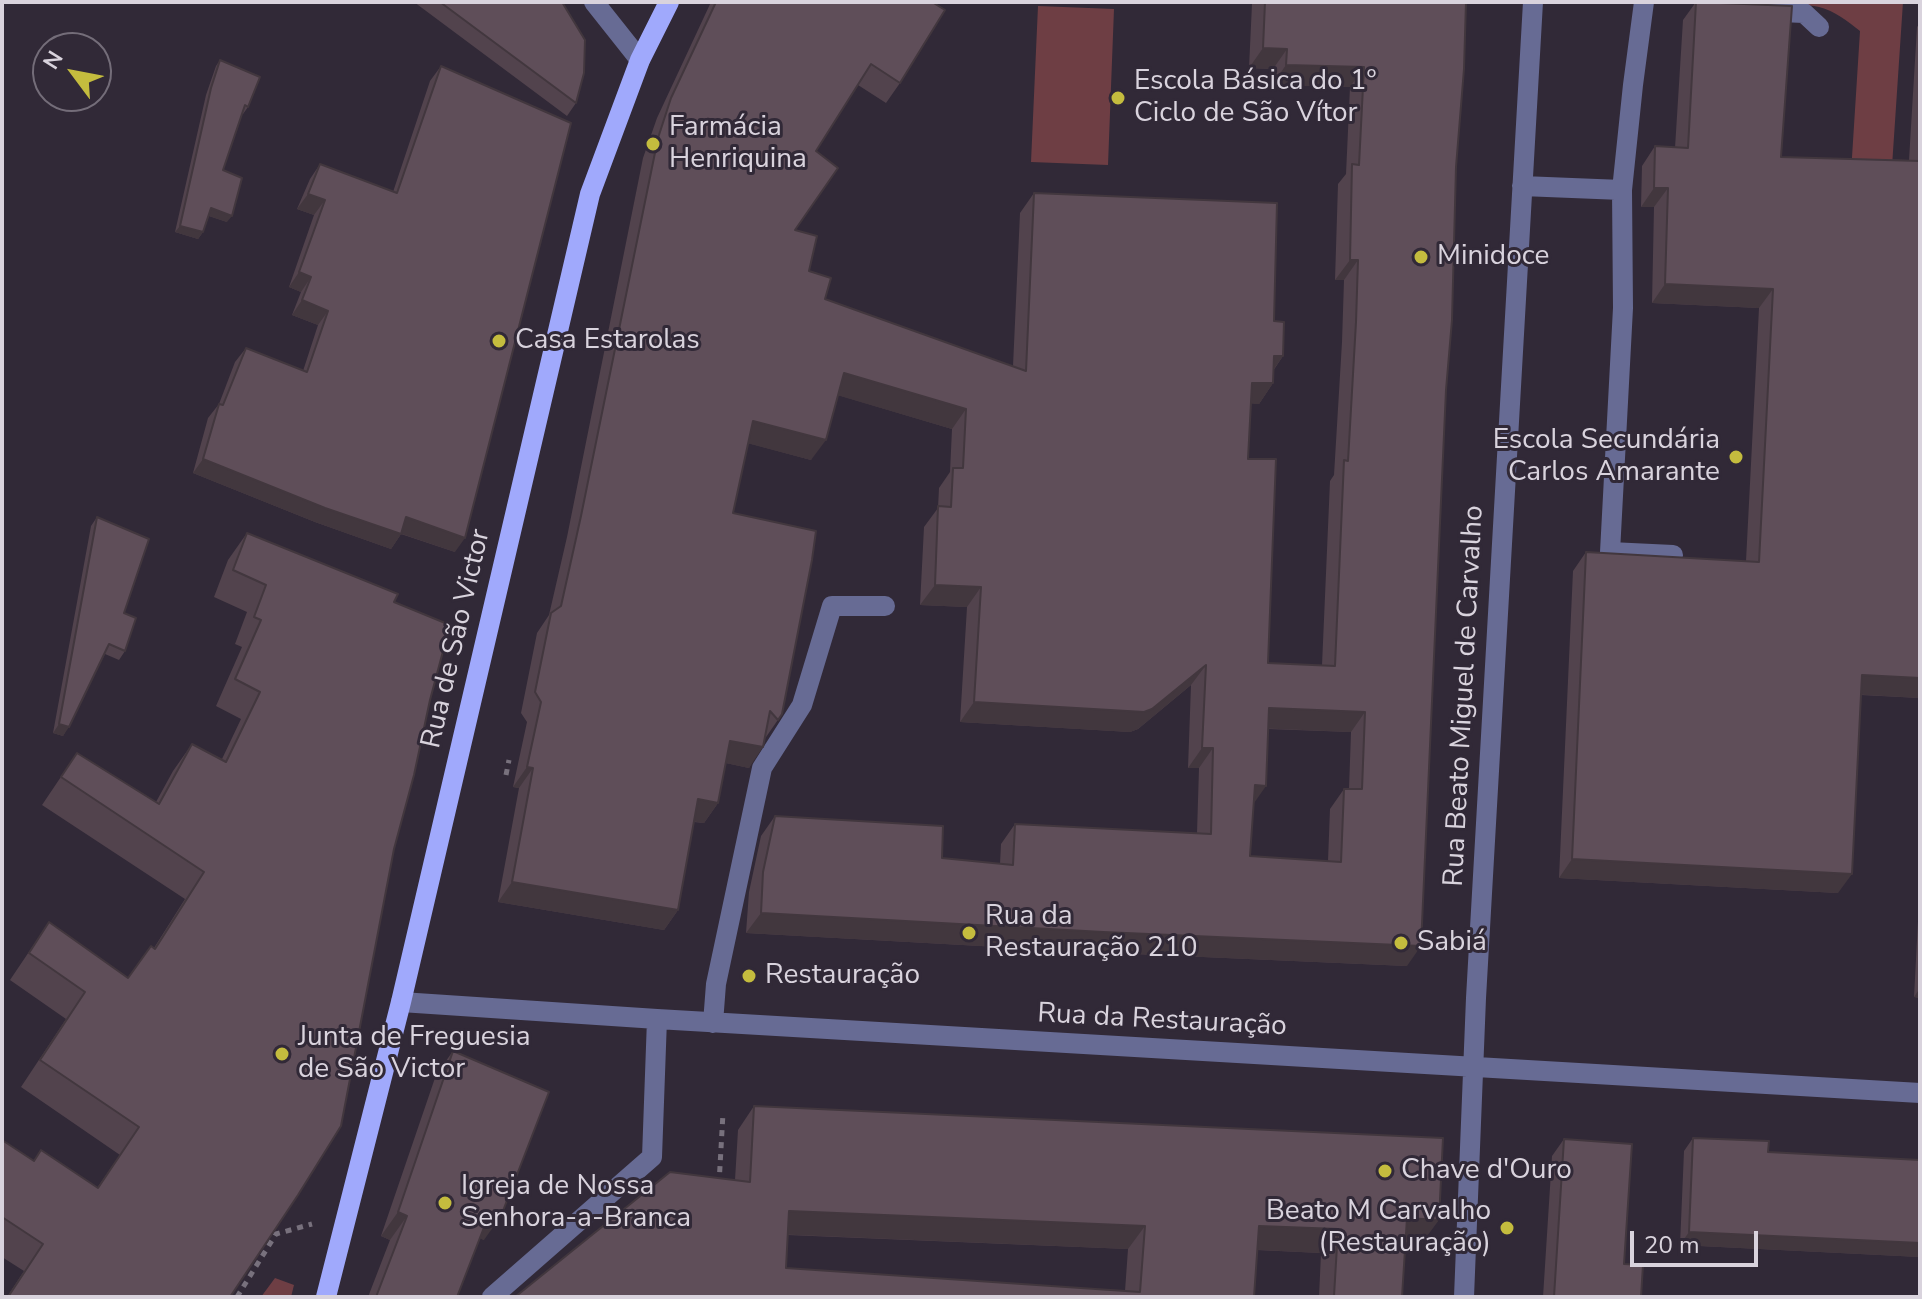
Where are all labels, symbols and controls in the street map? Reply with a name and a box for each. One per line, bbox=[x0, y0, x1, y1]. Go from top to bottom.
north arrow bbox=[32, 32, 112, 112]
text: N bbox=[36, 45, 70, 75]
place label: Escola Básica do 1º Ciclo de São Vítor bbox=[1134, 65, 1376, 131]
marker: Escola Básica do 1º Ciclo de São Vítor bbox=[1109, 89, 1127, 107]
place label: Farmácia Henriquina bbox=[669, 111, 807, 177]
marker: Farmácia Henriquina bbox=[644, 135, 662, 153]
place label: Minidoce bbox=[1437, 240, 1549, 274]
marker: Minidoce bbox=[1412, 248, 1430, 266]
place label: Casa Estarolas bbox=[515, 324, 700, 358]
marker: Casa Estarolas bbox=[490, 332, 508, 350]
place label: Escola Secundária Carlos Amarante bbox=[1493, 424, 1720, 490]
marker: Escola Secundária Carlos Amarante bbox=[1727, 448, 1745, 466]
street label: Rua Beato Miguel de Carvalho bbox=[1438, 505, 1492, 887]
street label: Rua de São Victor bbox=[415, 526, 499, 752]
place label: Rua da Restauração 210 bbox=[985, 900, 1198, 966]
marker: Rua da Restauração 210 bbox=[960, 924, 978, 942]
place label: Sabiá bbox=[1417, 926, 1487, 960]
marker: Sabiá bbox=[1392, 934, 1410, 952]
place label: Restauração bbox=[765, 959, 920, 993]
marker: Restauração bbox=[740, 967, 758, 985]
street label: Rua da Restauração bbox=[1036, 998, 1288, 1044]
place label: Junta de Freguesia de São Victor bbox=[298, 1021, 531, 1087]
marker: Junta de Freguesia de São Victor bbox=[273, 1045, 291, 1063]
place label: Chave d'Ouro bbox=[1401, 1154, 1572, 1188]
marker: Chave d'Ouro bbox=[1376, 1162, 1394, 1180]
place label: Igreja de Nossa Senhora-a-Branca bbox=[461, 1170, 691, 1236]
marker: Igreja de Nossa Senhora-a-Branca bbox=[436, 1194, 454, 1212]
place label: Beato M Carvalho (Restauração) bbox=[1266, 1195, 1491, 1261]
scale bar bbox=[1634, 1215, 1762, 1265]
marker: Beato M Carvalho (Restauração) bbox=[1498, 1219, 1516, 1237]
text: 20 m bbox=[1644, 1229, 1700, 1261]

